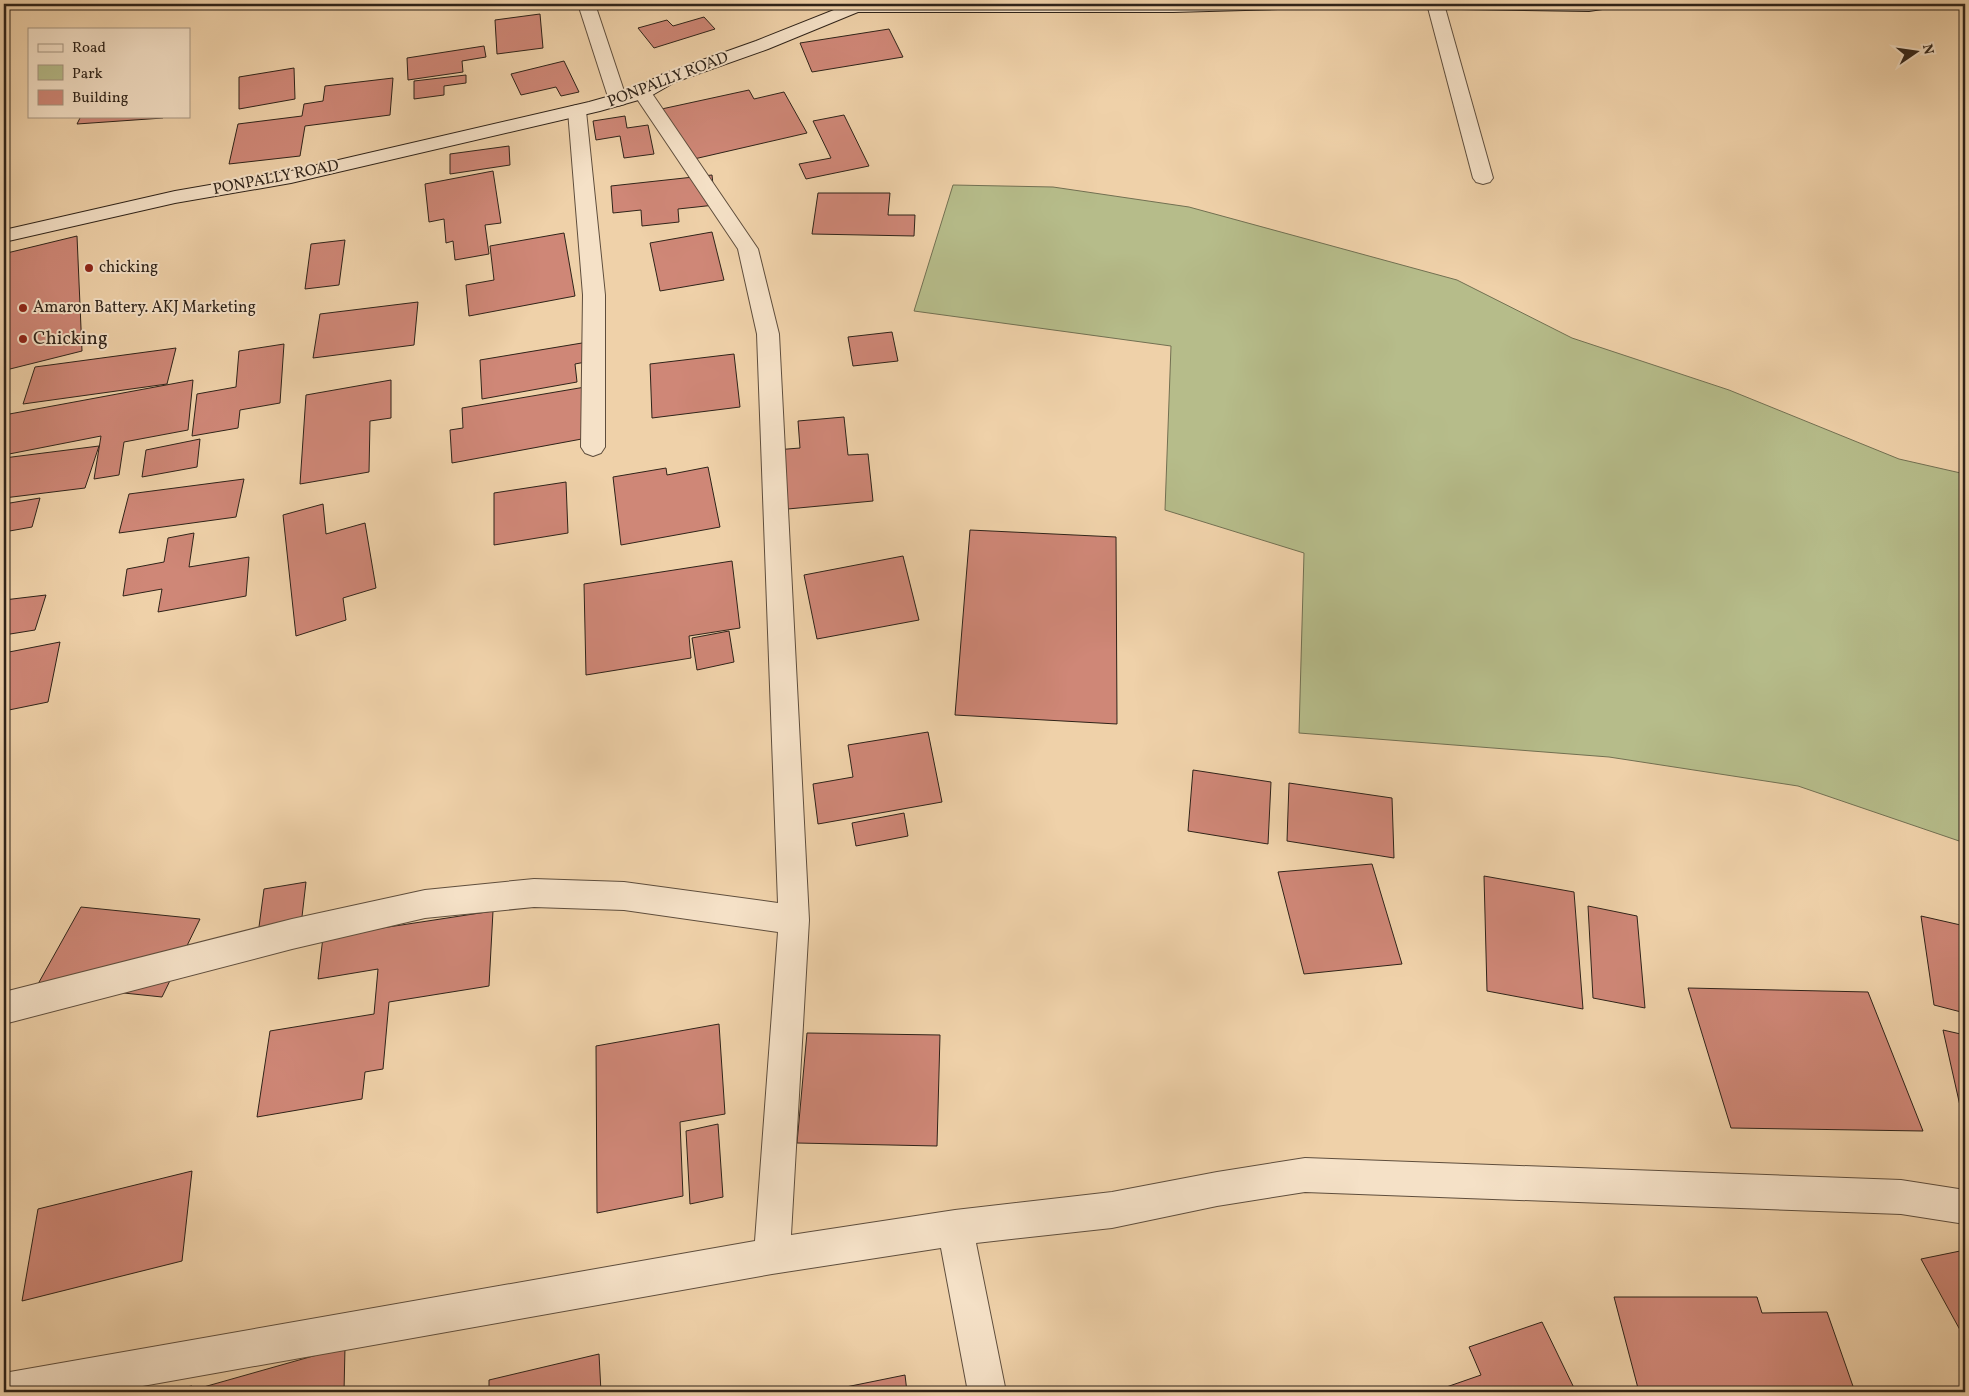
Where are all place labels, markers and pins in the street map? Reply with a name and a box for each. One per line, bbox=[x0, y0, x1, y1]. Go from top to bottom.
place label: chicking bbox=[99, 257, 158, 279]
marker: chicking bbox=[83, 262, 95, 274]
place label: Amaron Battery. AKJ Marketing bbox=[33, 297, 256, 319]
marker: Amaron Battery. AKJ Marketing bbox=[17, 302, 29, 314]
place label: Chicking bbox=[33, 326, 108, 352]
marker: Chicking bbox=[17, 333, 29, 345]

